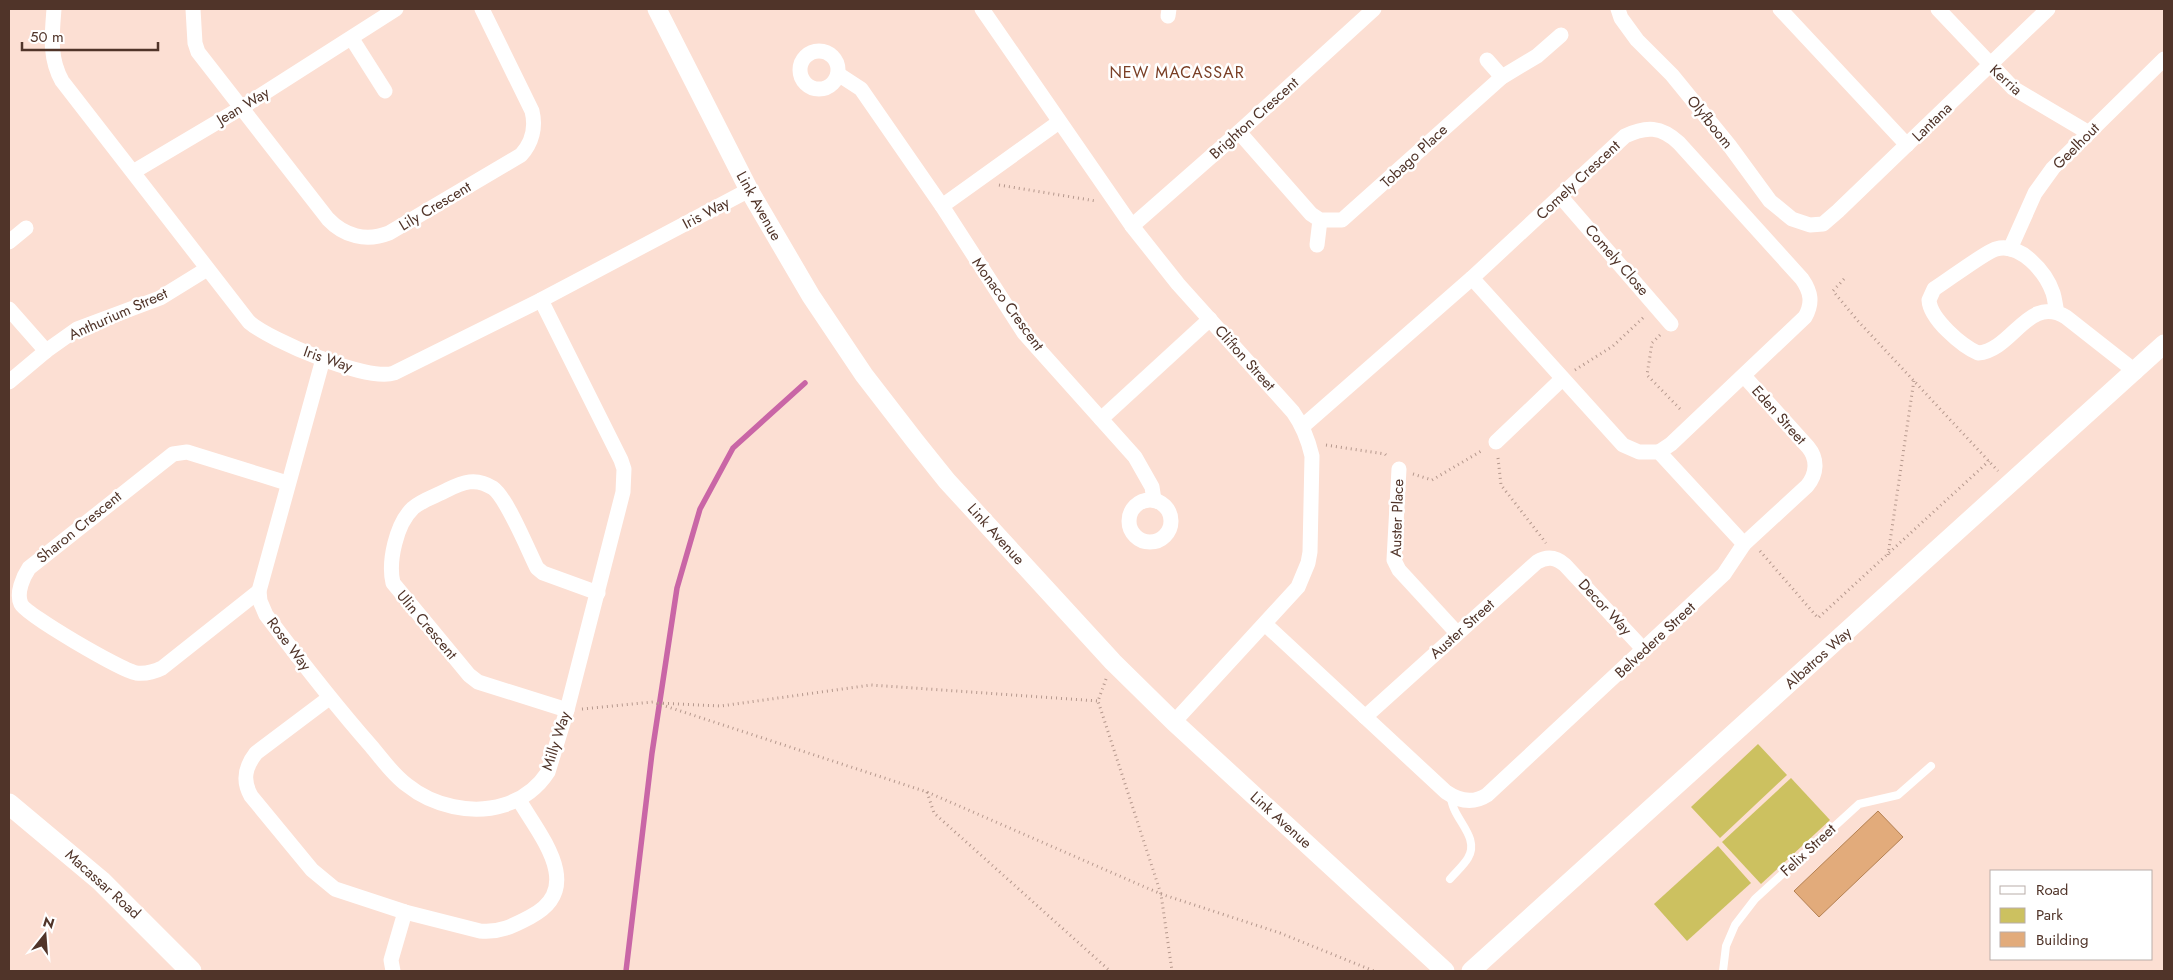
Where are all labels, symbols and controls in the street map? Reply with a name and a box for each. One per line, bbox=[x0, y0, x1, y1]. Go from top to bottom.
scale bar bbox=[22, 20, 159, 52]
text: 50 m bbox=[30, 26, 64, 48]
street label: Kerria bbox=[1985, 59, 2027, 101]
district label: NEW MACASSAR bbox=[1109, 61, 1245, 84]
street label: Brighton Crescent bbox=[1205, 72, 1304, 164]
street label: Jean Way bbox=[211, 81, 274, 131]
street label: Olyfboom bbox=[1682, 91, 1738, 153]
street label: Lantana bbox=[1907, 98, 1957, 146]
street label: Geelhout bbox=[2048, 117, 2105, 174]
street label: Tobago Place bbox=[1376, 119, 1453, 193]
street label: Comely Crescent bbox=[1531, 135, 1625, 225]
street label: Link Avenue bbox=[731, 167, 787, 245]
street label: Lily Crescent bbox=[395, 176, 476, 236]
street label: Iris Way bbox=[679, 191, 734, 235]
street label: Comely Close bbox=[1580, 220, 1654, 301]
street label: Monaco Crescent bbox=[967, 253, 1050, 356]
street label: Anthurium Street bbox=[65, 282, 171, 346]
street label: Clifton Street bbox=[1209, 320, 1281, 396]
street label: Iris Way bbox=[301, 340, 356, 378]
street label: Eden Street bbox=[1747, 381, 1812, 450]
street label: Auster Place bbox=[1385, 478, 1409, 558]
street label: Sharon Crescent bbox=[32, 485, 127, 568]
street label: Link Avenue bbox=[962, 498, 1030, 570]
street label: Decor Way bbox=[1573, 574, 1637, 640]
street label: Ulin Crescent bbox=[391, 586, 463, 665]
street label: Auster Street bbox=[1425, 594, 1499, 664]
street label: Belvedere Street bbox=[1610, 597, 1700, 683]
street label: Rose Way bbox=[262, 613, 317, 676]
street label: Albatros Way bbox=[1780, 622, 1857, 694]
street label: Milly Way bbox=[536, 708, 576, 773]
street label: Link Avenue bbox=[1245, 786, 1317, 854]
street label: Felix Street bbox=[1775, 818, 1841, 881]
street label: Macassar Road bbox=[60, 844, 146, 924]
legend bbox=[1990, 870, 2153, 960]
text: Road bbox=[2036, 879, 2068, 901]
text: Park bbox=[2036, 904, 2063, 926]
north arrow bbox=[20, 910, 70, 960]
text: N bbox=[41, 911, 57, 934]
text: Building bbox=[2036, 929, 2088, 951]

